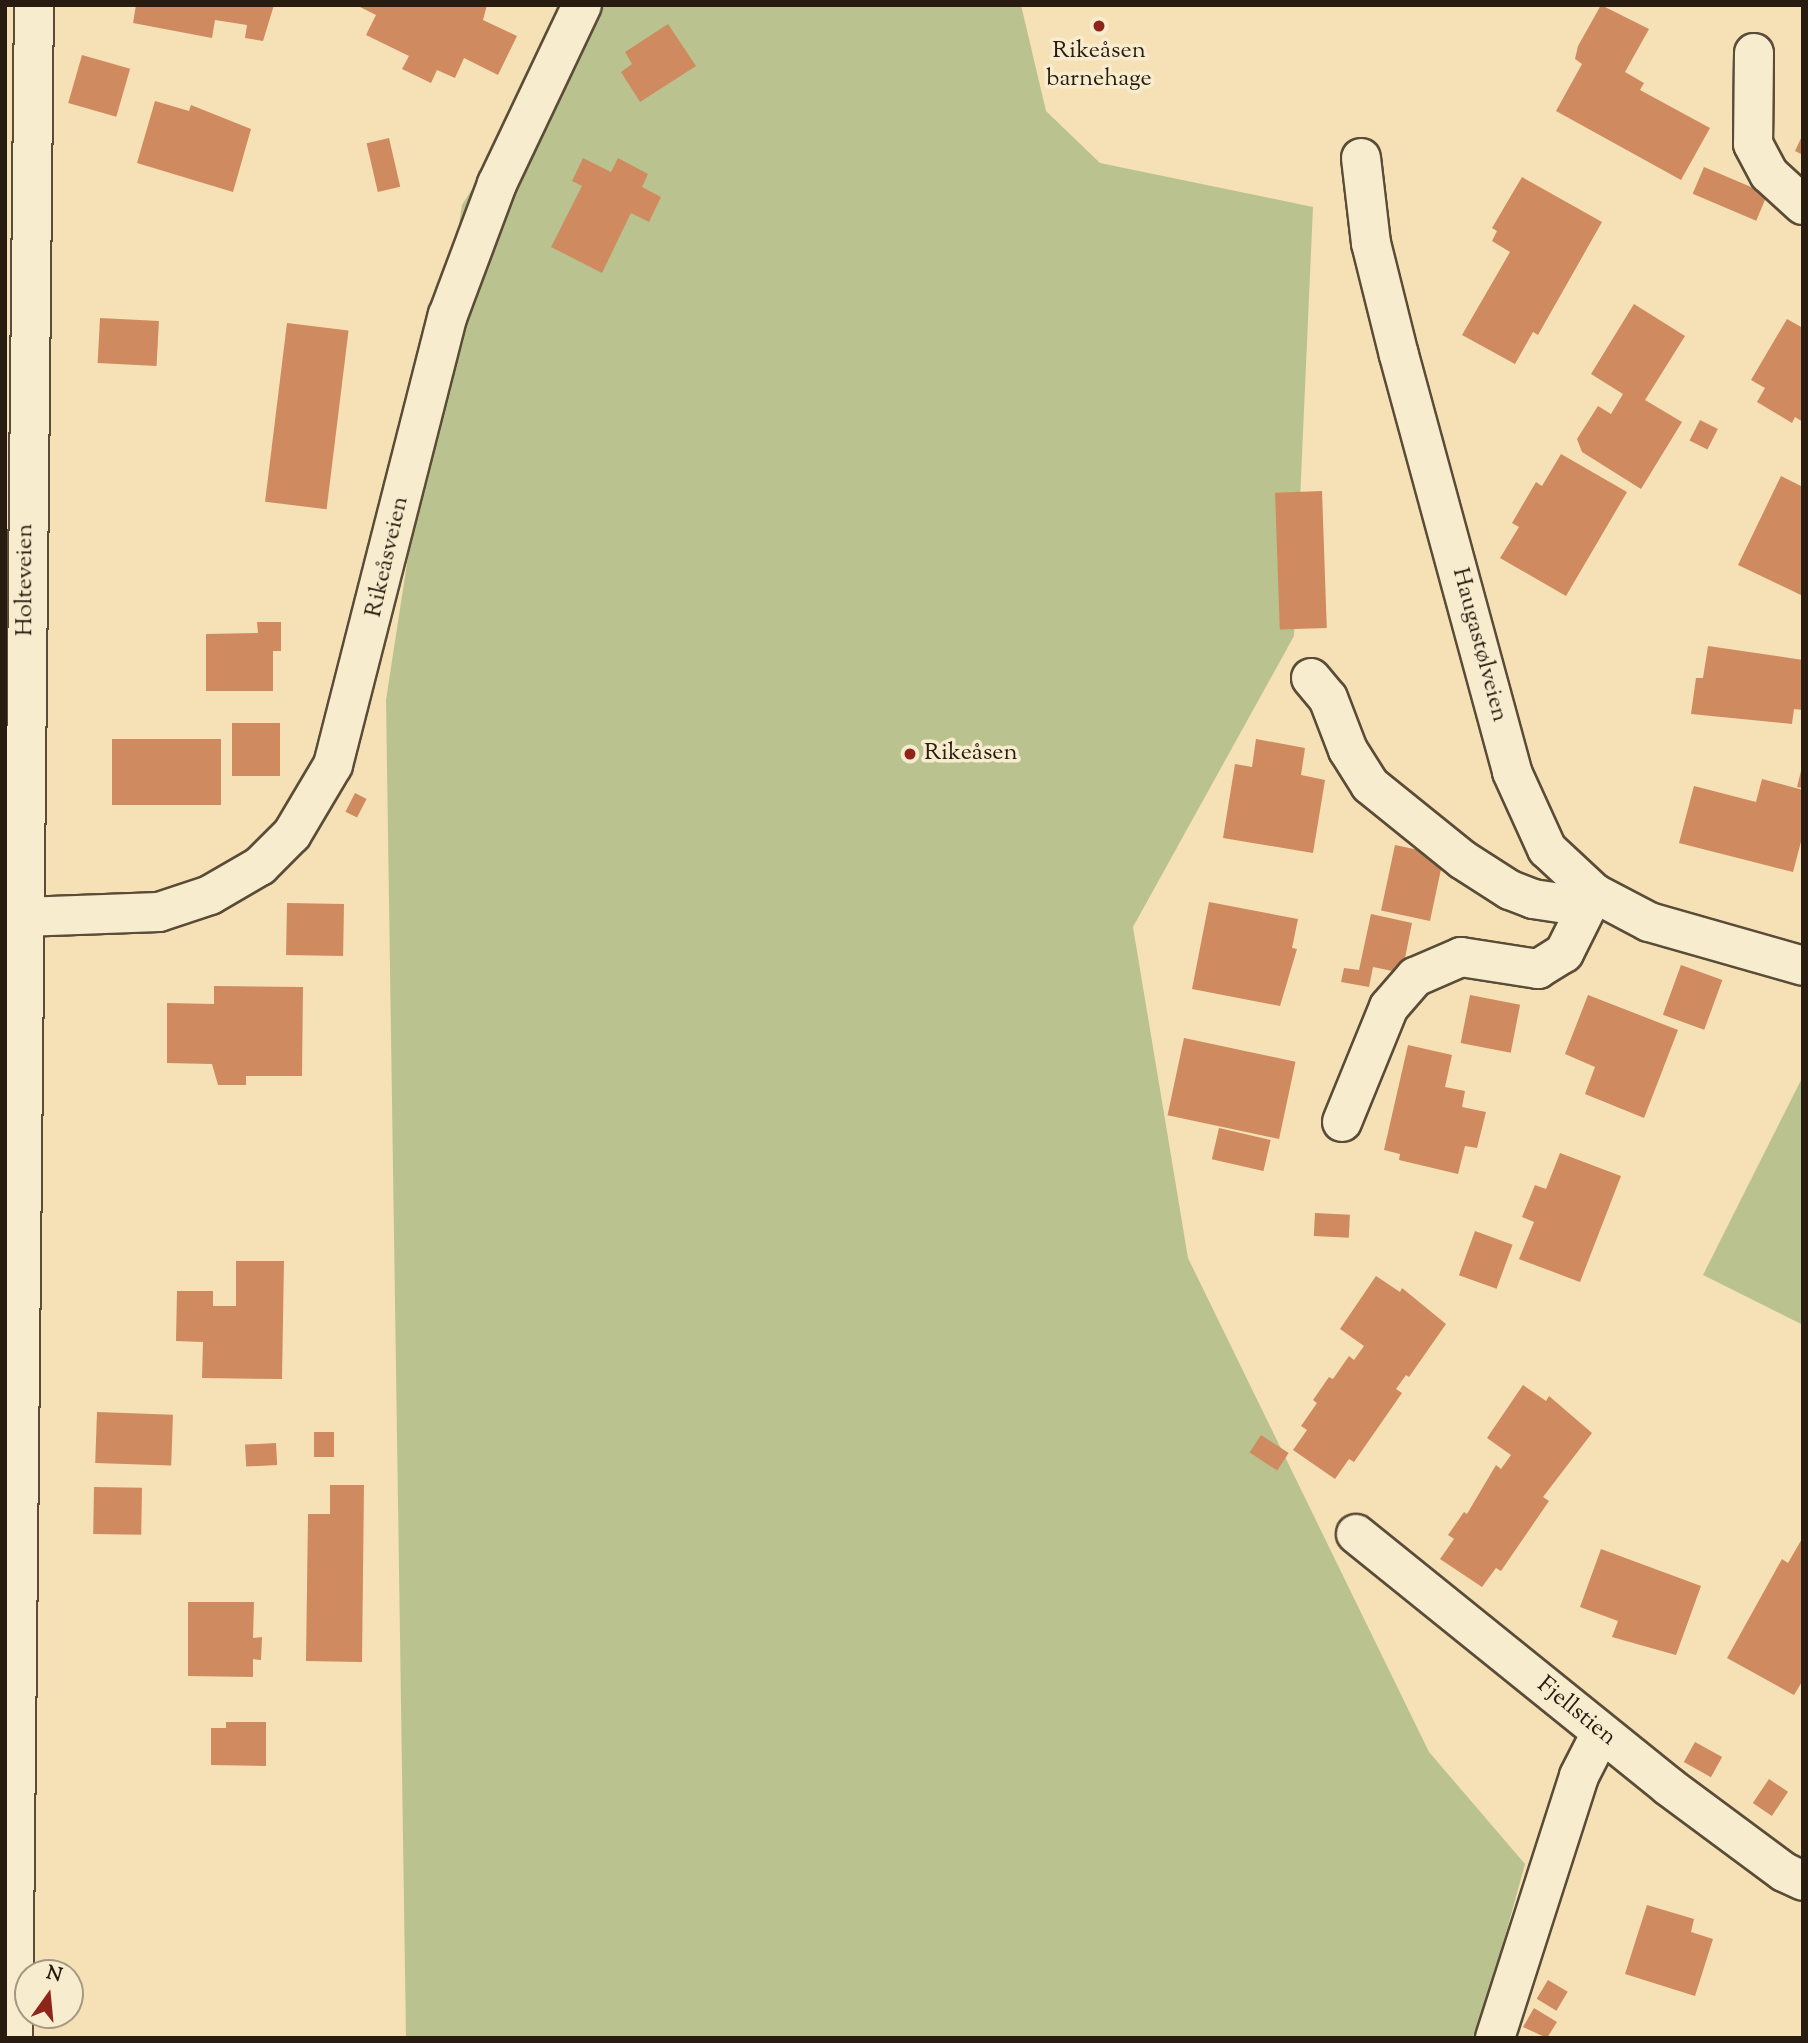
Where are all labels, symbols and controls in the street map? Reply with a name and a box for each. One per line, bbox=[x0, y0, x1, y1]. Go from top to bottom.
marker: Rikeåsen barnehage bbox=[1091, 18, 1107, 34]
place label: Rikeåsen barnehage bbox=[1046, 38, 1152, 94]
street label: Rikeåsveien bbox=[360, 494, 416, 620]
street label: Holteveien bbox=[12, 524, 40, 636]
street label: Haugastølveien bbox=[1445, 565, 1513, 725]
place label: Rikeåsen bbox=[924, 740, 1018, 768]
marker: Rikeåsen bbox=[902, 746, 918, 762]
street label: Fjellstien bbox=[1530, 1671, 1622, 1753]
north arrow bbox=[14, 1959, 84, 2029]
text: N bbox=[43, 1960, 65, 1990]

